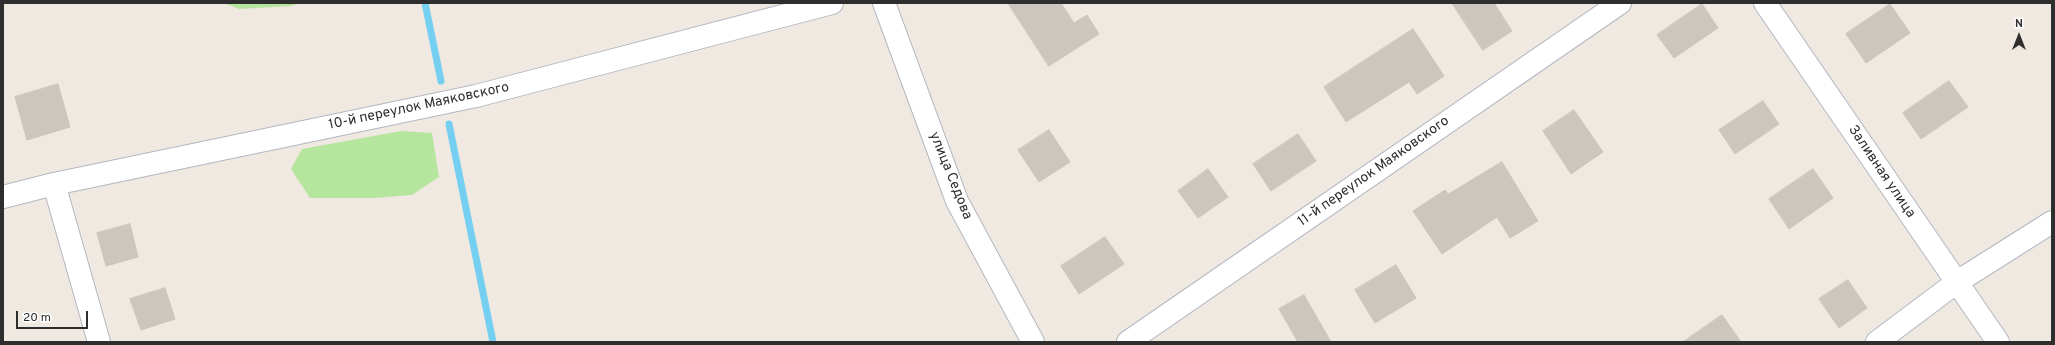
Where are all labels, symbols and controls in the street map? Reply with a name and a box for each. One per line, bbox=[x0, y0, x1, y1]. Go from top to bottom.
north arrow bbox=[1999, 16, 2039, 56]
text: N bbox=[2015, 17, 2023, 31]
street label: 10-й переулок Маяковского bbox=[327, 80, 511, 134]
street label: 11-й переулок Маяковского bbox=[1295, 113, 1453, 231]
street label: Заливная улица bbox=[1844, 122, 1918, 222]
street label: улица Седова bbox=[925, 130, 975, 222]
scale bar bbox=[18, 303, 90, 329]
text: 20 m bbox=[23, 310, 51, 326]

